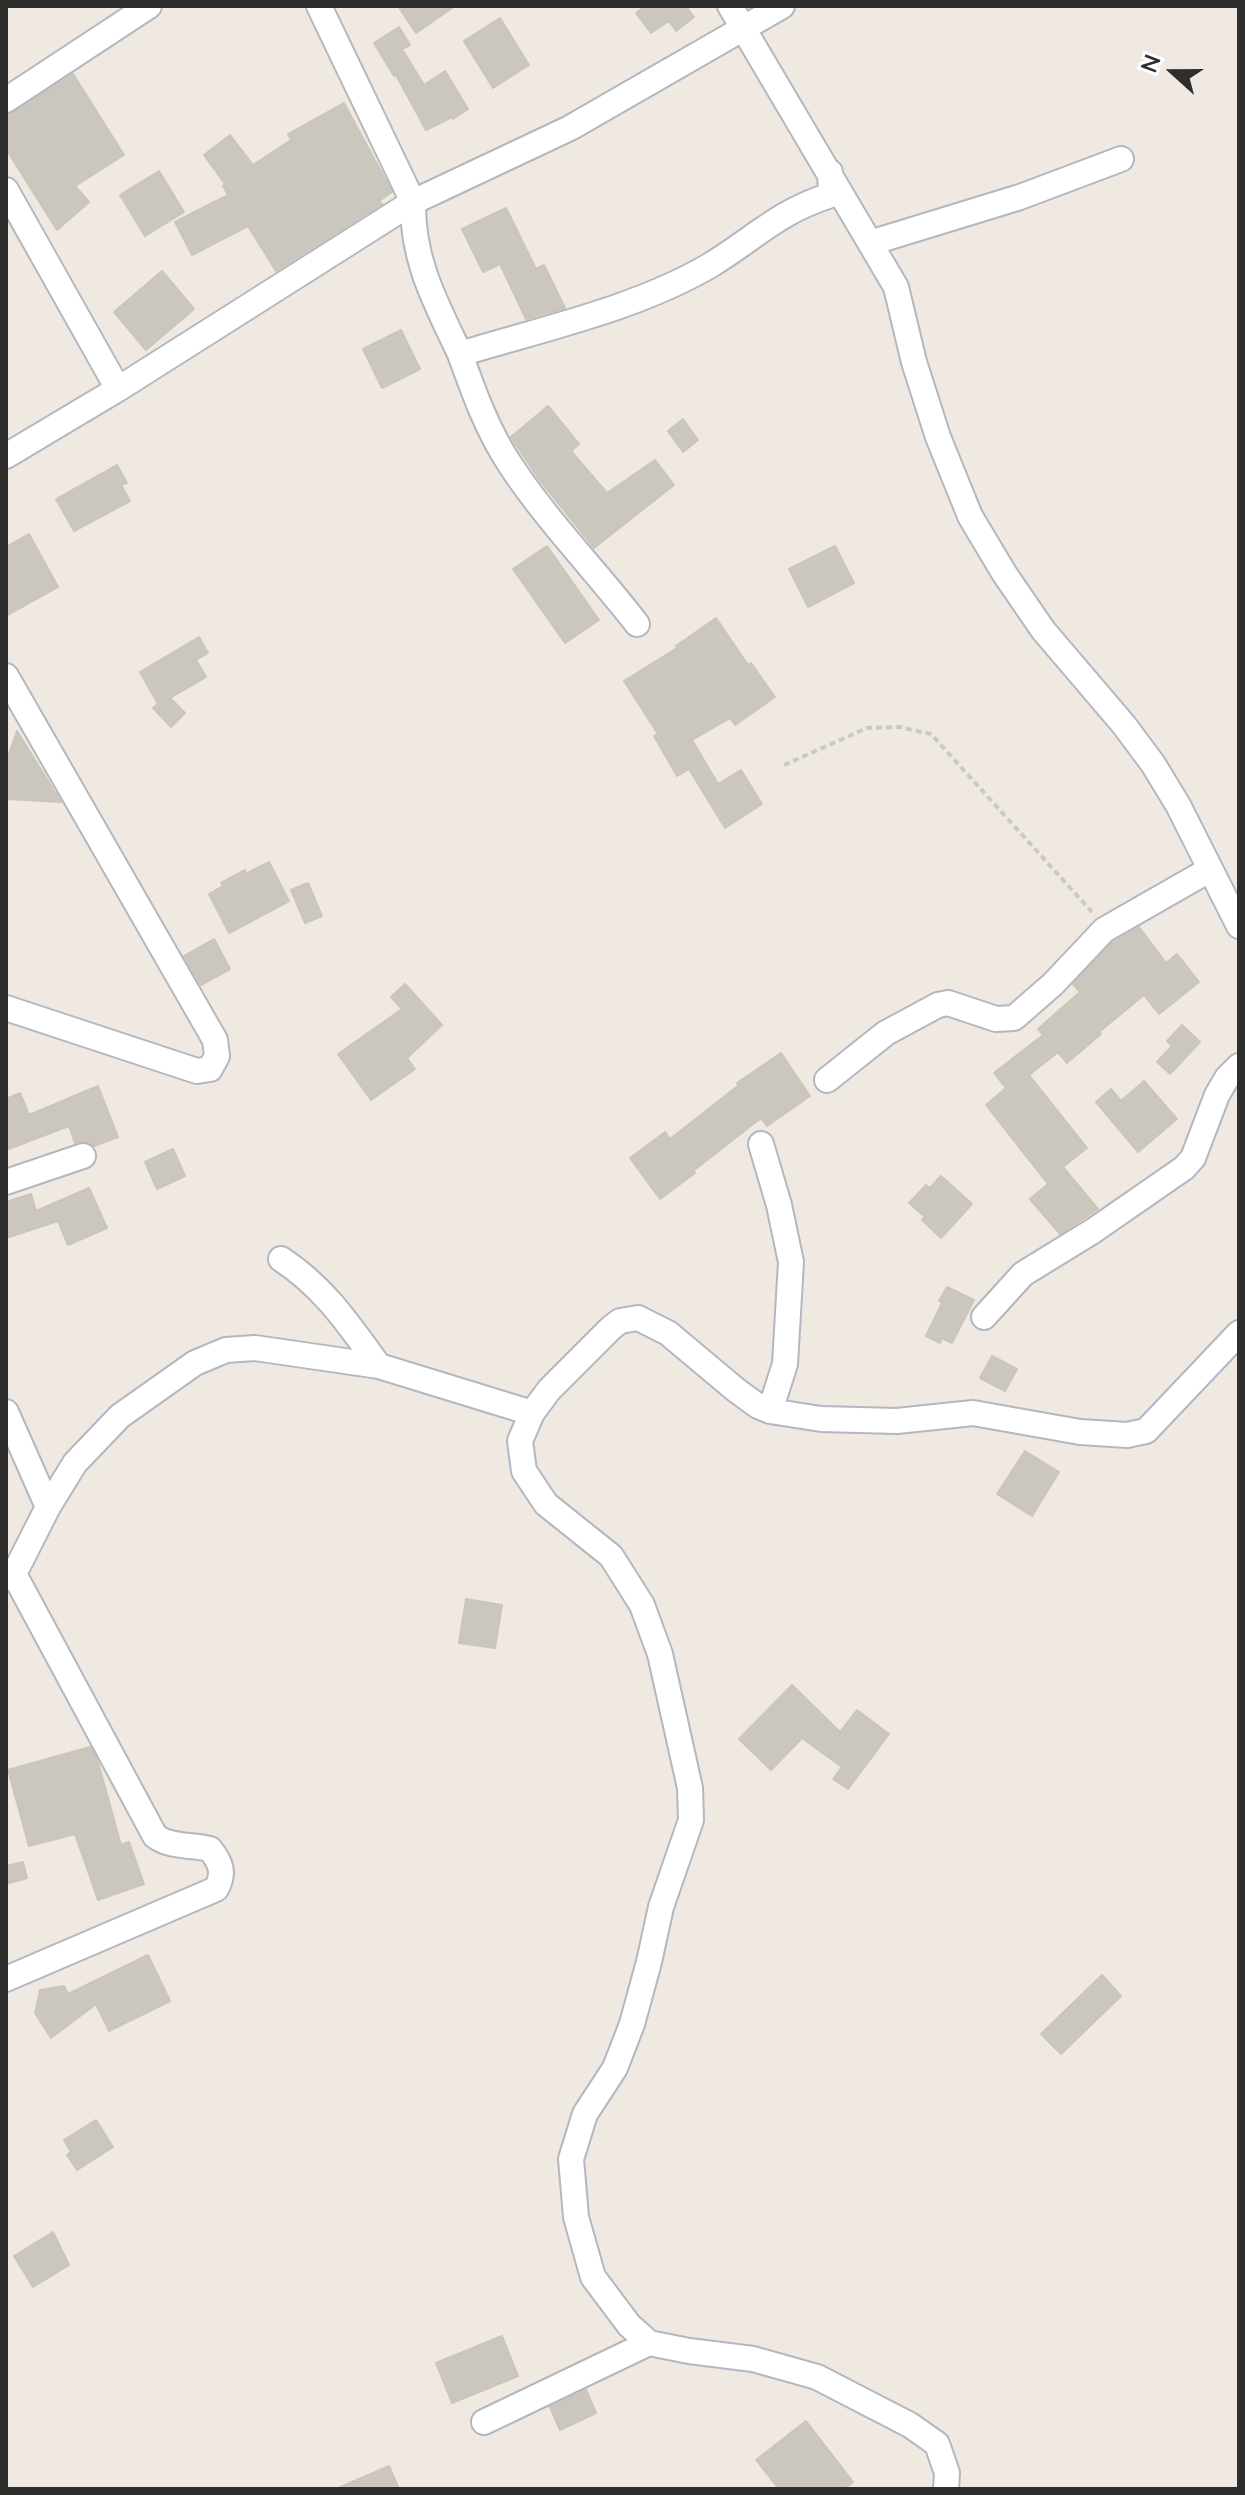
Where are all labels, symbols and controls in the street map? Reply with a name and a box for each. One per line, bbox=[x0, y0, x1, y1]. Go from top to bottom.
north arrow bbox=[1133, 32, 1213, 112]
text: N bbox=[1134, 50, 1166, 76]

